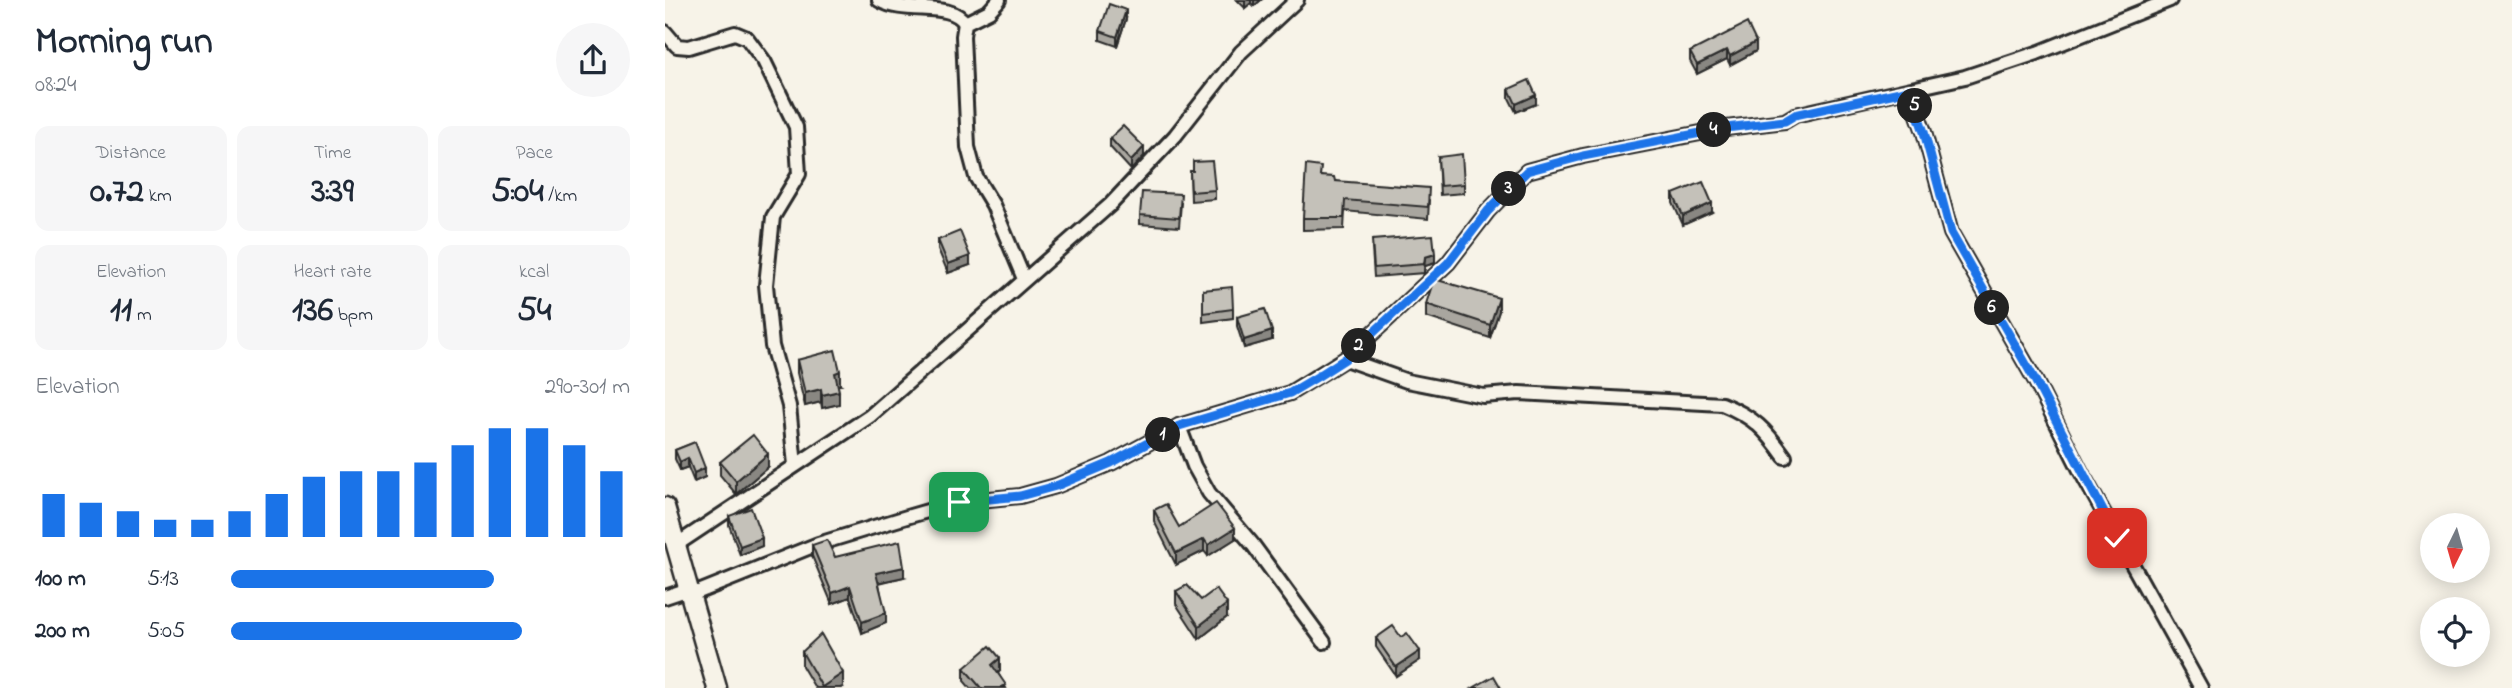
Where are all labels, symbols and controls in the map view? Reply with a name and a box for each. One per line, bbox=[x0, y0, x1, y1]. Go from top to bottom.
text: Morning run bbox=[35, 15, 213, 71]
button: share bbox=[556, 23, 630, 97]
text: 08:24 bbox=[35, 69, 76, 102]
pin: 5 bbox=[1897, 88, 1933, 124]
text: 5 bbox=[1909, 92, 1920, 119]
pin: 4 bbox=[1697, 113, 1731, 148]
text: 4 bbox=[1710, 116, 1717, 143]
text: Distance bbox=[96, 140, 166, 167]
text: Time bbox=[314, 140, 351, 167]
text: Pace bbox=[516, 140, 553, 167]
text: 0.72 bbox=[90, 167, 144, 218]
text: 3:39 bbox=[311, 167, 354, 218]
text: 5:04 bbox=[491, 167, 544, 218]
pin: 3 bbox=[1491, 172, 1527, 206]
text: 3 bbox=[1505, 175, 1512, 202]
text: km bbox=[144, 183, 172, 210]
text: /km bbox=[544, 183, 577, 210]
text: Elevation bbox=[96, 259, 166, 286]
text: Heart rate bbox=[294, 259, 371, 286]
text: kcal bbox=[519, 259, 549, 286]
text: 11 bbox=[110, 286, 132, 337]
text: 136 bbox=[292, 286, 333, 337]
text: 54 bbox=[517, 286, 551, 337]
pin: 6 bbox=[1975, 290, 2009, 326]
text: 6 bbox=[1987, 294, 1996, 321]
text: m bbox=[132, 302, 152, 329]
text: bpm bbox=[333, 302, 373, 329]
pin: 2 bbox=[1341, 328, 1377, 364]
text: 2 bbox=[1354, 332, 1363, 359]
text: Elevation bbox=[35, 371, 120, 404]
text: 290–301 m bbox=[545, 371, 630, 404]
pin: 1 bbox=[1145, 418, 1181, 452]
text: 1 bbox=[1159, 421, 1166, 448]
pin bbox=[929, 472, 989, 532]
icon: arrive bbox=[940, 483, 978, 521]
pin bbox=[2087, 508, 2147, 568]
north arrow bbox=[2420, 513, 2490, 583]
map controls bbox=[2420, 513, 2490, 667]
icon: check bbox=[2098, 519, 2136, 557]
text: 100 m bbox=[35, 563, 86, 596]
text: 5:13 bbox=[147, 563, 179, 596]
button: locate bbox=[2420, 597, 2490, 667]
text: 200 m bbox=[35, 615, 90, 648]
text: 5:05 bbox=[147, 615, 185, 648]

